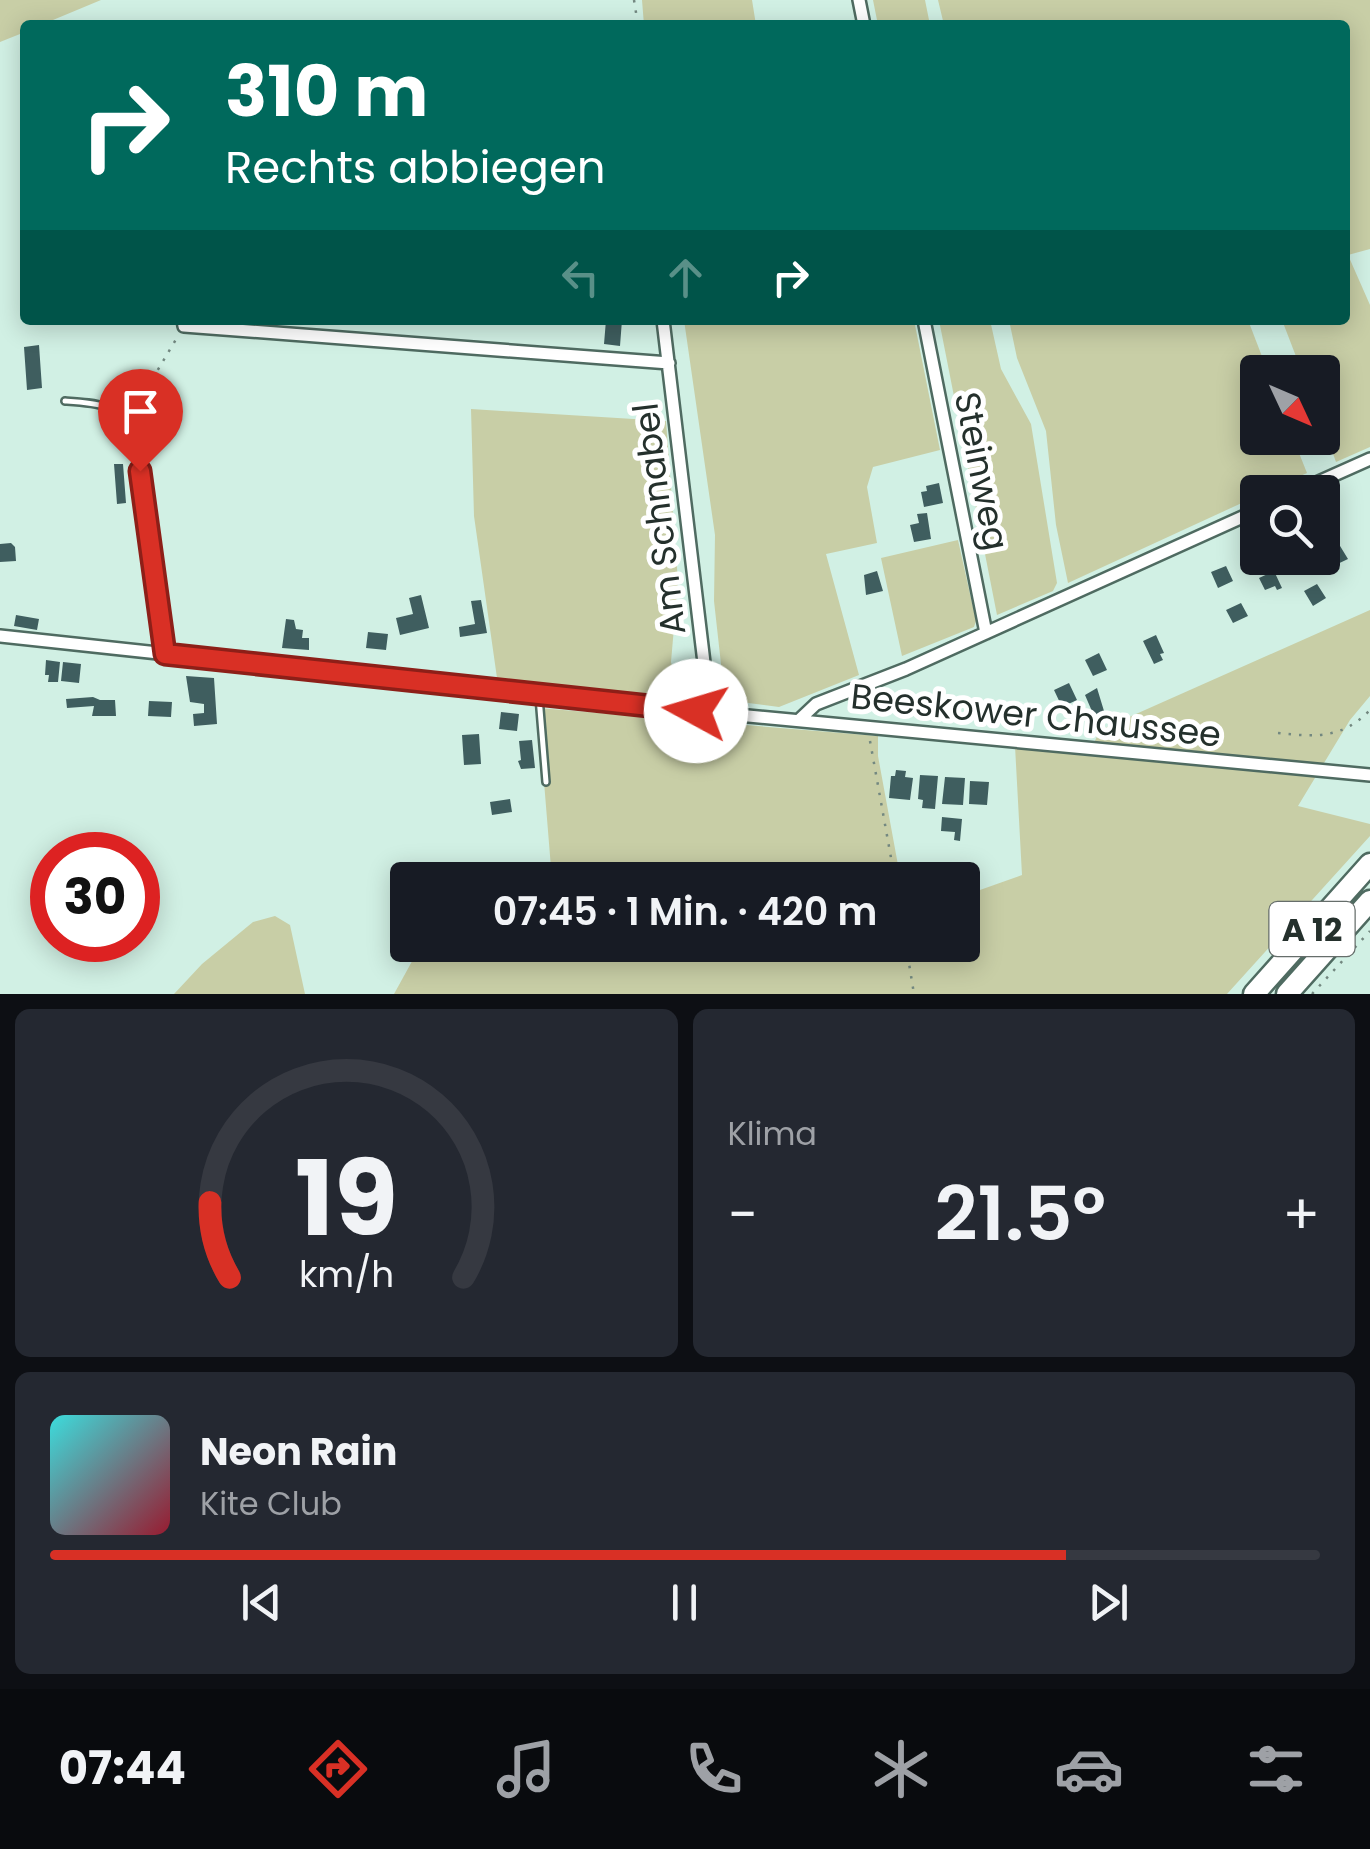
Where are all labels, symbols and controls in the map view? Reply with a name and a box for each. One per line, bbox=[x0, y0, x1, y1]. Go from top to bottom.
text: 310 m bbox=[225, 42, 428, 141]
icon: right bbox=[60, 60, 190, 190]
text: Rechts abbiegen bbox=[225, 136, 606, 199]
icon: left bbox=[553, 250, 608, 305]
icon: ahead bbox=[658, 250, 713, 305]
icon: right bbox=[763, 250, 818, 305]
north arrow bbox=[1240, 355, 1340, 455]
map controls bbox=[1240, 355, 1340, 575]
pin bbox=[98, 369, 183, 472]
icon: arrive bbox=[113, 384, 168, 439]
street label: Steinweg bbox=[943, 388, 1021, 554]
street label: Am Schnabel bbox=[620, 400, 698, 638]
button: search bbox=[1240, 475, 1340, 575]
position arrow bbox=[644, 659, 748, 763]
street label: Beeskower Chaussee bbox=[849, 671, 1223, 759]
speed limit sign: 30 bbox=[30, 832, 160, 962]
text: 07:45 · 1 Min. · 420 m bbox=[493, 885, 877, 938]
road number: A 12 bbox=[1270, 902, 1354, 956]
text: Klima bbox=[728, 1111, 817, 1156]
text: 19 bbox=[295, 1126, 398, 1271]
text: 21.5° bbox=[934, 1161, 1106, 1266]
text: − bbox=[728, 1176, 758, 1253]
text: + bbox=[1282, 1176, 1320, 1253]
text: km/h bbox=[299, 1249, 394, 1300]
text: Neon Rain bbox=[200, 1425, 397, 1478]
text: Kite Club bbox=[200, 1481, 342, 1526]
icon: previous bbox=[234, 1575, 289, 1630]
icon: pause bbox=[657, 1575, 712, 1630]
icon: next bbox=[1081, 1575, 1136, 1630]
icon: directions bbox=[303, 1734, 373, 1804]
icon: music bbox=[491, 1734, 561, 1804]
icon: phone bbox=[679, 1734, 749, 1804]
icon: climate bbox=[866, 1734, 936, 1804]
icon: car bbox=[1054, 1734, 1124, 1804]
icon: filters bbox=[1241, 1734, 1311, 1804]
text: 07:44 bbox=[59, 1737, 186, 1800]

